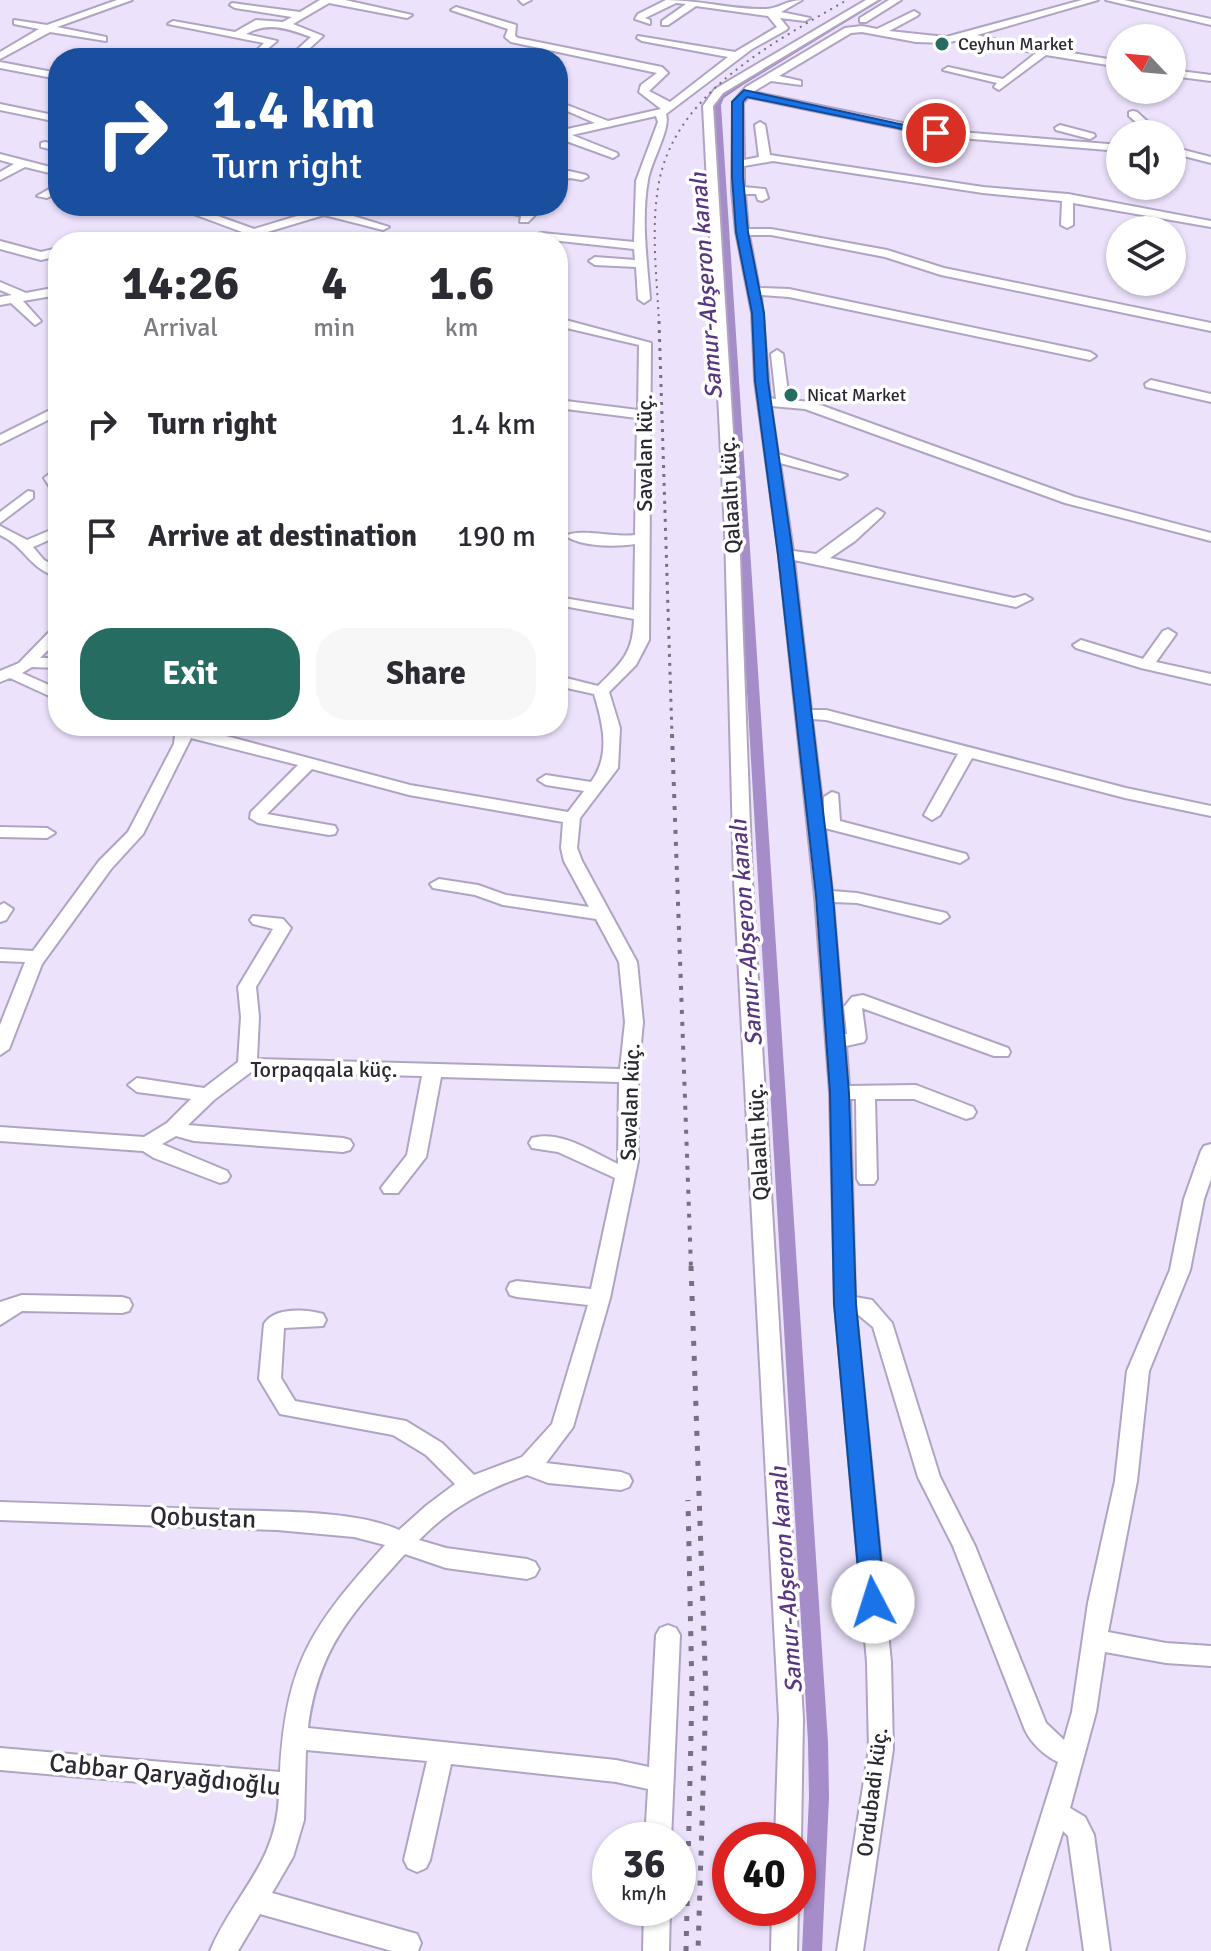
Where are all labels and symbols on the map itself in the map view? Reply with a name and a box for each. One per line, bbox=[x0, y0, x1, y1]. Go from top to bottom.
north arrow bbox=[1106, 24, 1186, 104]
place label: Ceyhun Market bbox=[958, 33, 1074, 55]
marker: Ceyhun Market bbox=[933, 35, 951, 53]
pin bbox=[902, 99, 970, 167]
water label: Samur-Abşeron kanalı bbox=[683, 170, 729, 400]
place label: Nicat Market bbox=[807, 384, 906, 406]
marker: Nicat Market bbox=[782, 386, 800, 404]
street label: Savalan küç. bbox=[631, 394, 658, 512]
street label: Qalaaltı küç. bbox=[713, 436, 747, 554]
water label: Samur-Abşeron kanalı bbox=[723, 817, 769, 1047]
street label: Savalan küç. bbox=[614, 1043, 646, 1161]
street label: Torpaqqala küç. bbox=[251, 1056, 397, 1083]
street label: Qalaaltı küç. bbox=[741, 1083, 775, 1201]
water label: Samur-Abşeron kanalı bbox=[763, 1464, 809, 1694]
street label: Qobustan bbox=[149, 1500, 257, 1536]
position arrow bbox=[831, 1560, 915, 1644]
street label: Ordubadi küç. bbox=[851, 1726, 893, 1858]
street label: Cabbar Qaryağdıoğlu bbox=[48, 1747, 282, 1803]
speed limit sign: 40 bbox=[712, 1822, 816, 1926]

